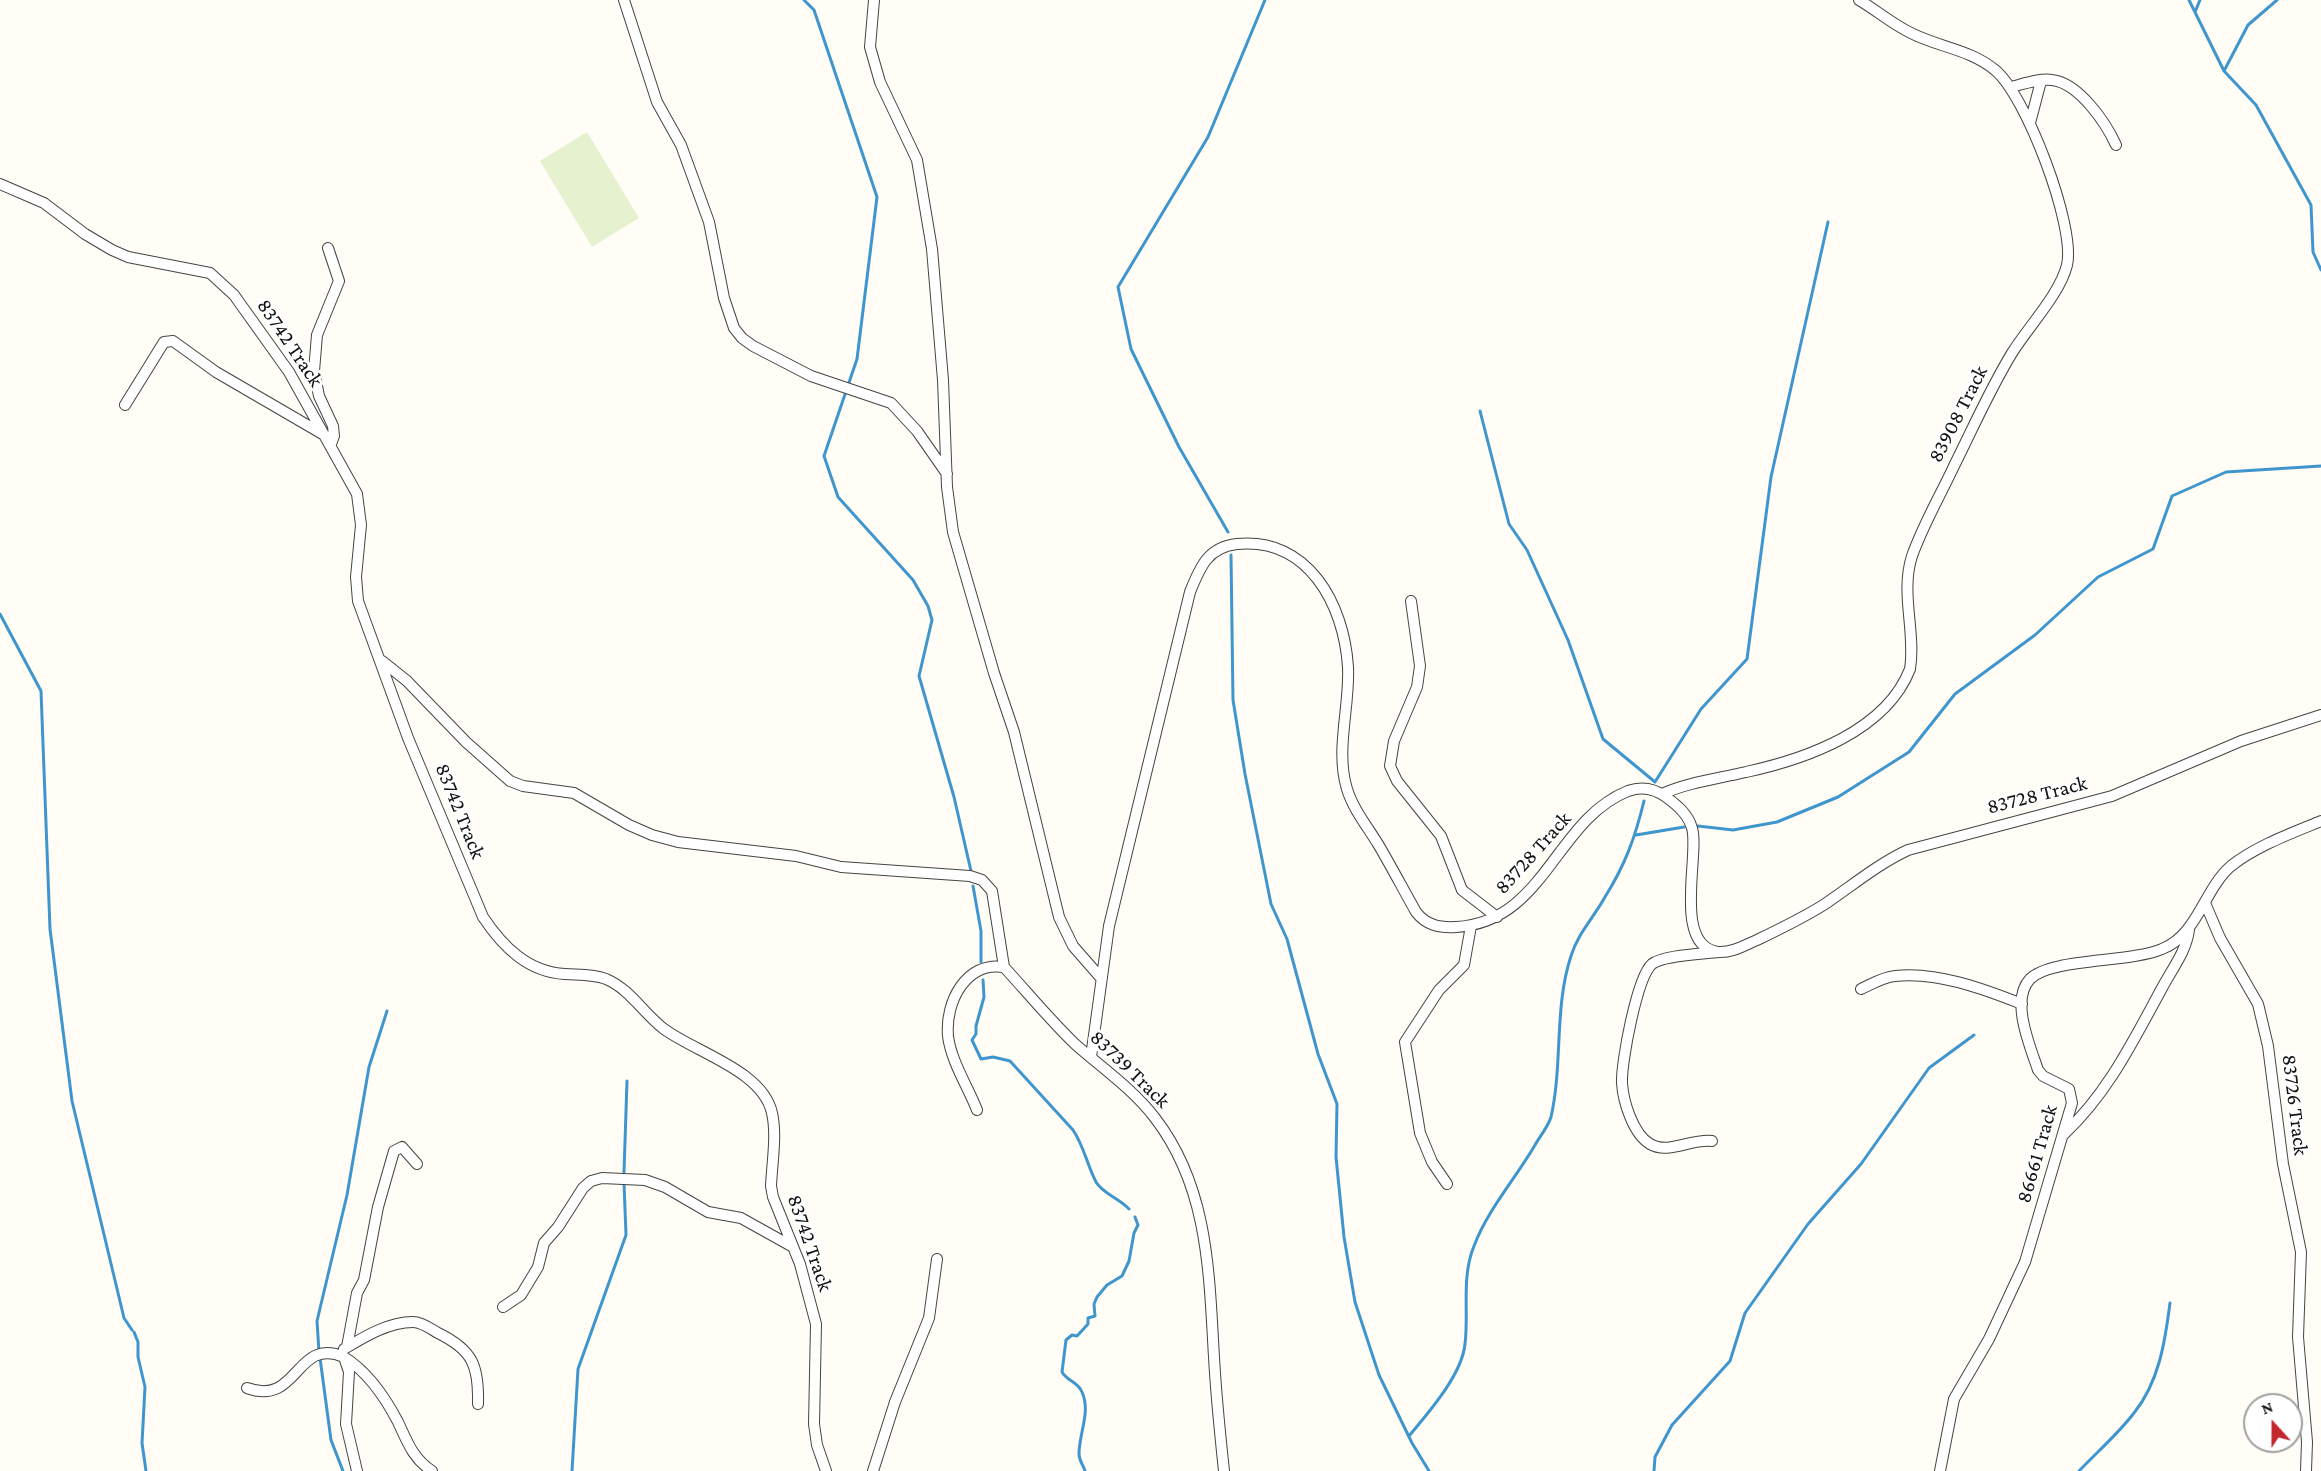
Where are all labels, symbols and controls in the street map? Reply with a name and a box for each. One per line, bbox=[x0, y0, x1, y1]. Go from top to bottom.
street label: 83742 Track bbox=[251, 294, 329, 392]
street label: 83908 Track bbox=[1923, 361, 1993, 467]
street label: 83742 Track bbox=[429, 759, 491, 863]
street label: 83728 Track bbox=[1984, 770, 2090, 820]
street label: 83728 Track bbox=[1489, 807, 1577, 899]
street label: 83739 Track bbox=[1085, 1025, 1175, 1113]
street label: 83726 Track bbox=[2276, 1053, 2314, 1157]
street label: 86661 Track bbox=[2011, 1102, 2063, 1206]
street label: 83742 Track bbox=[782, 1191, 838, 1295]
north arrow bbox=[2243, 1393, 2303, 1453]
text: N bbox=[2259, 1398, 2275, 1417]

